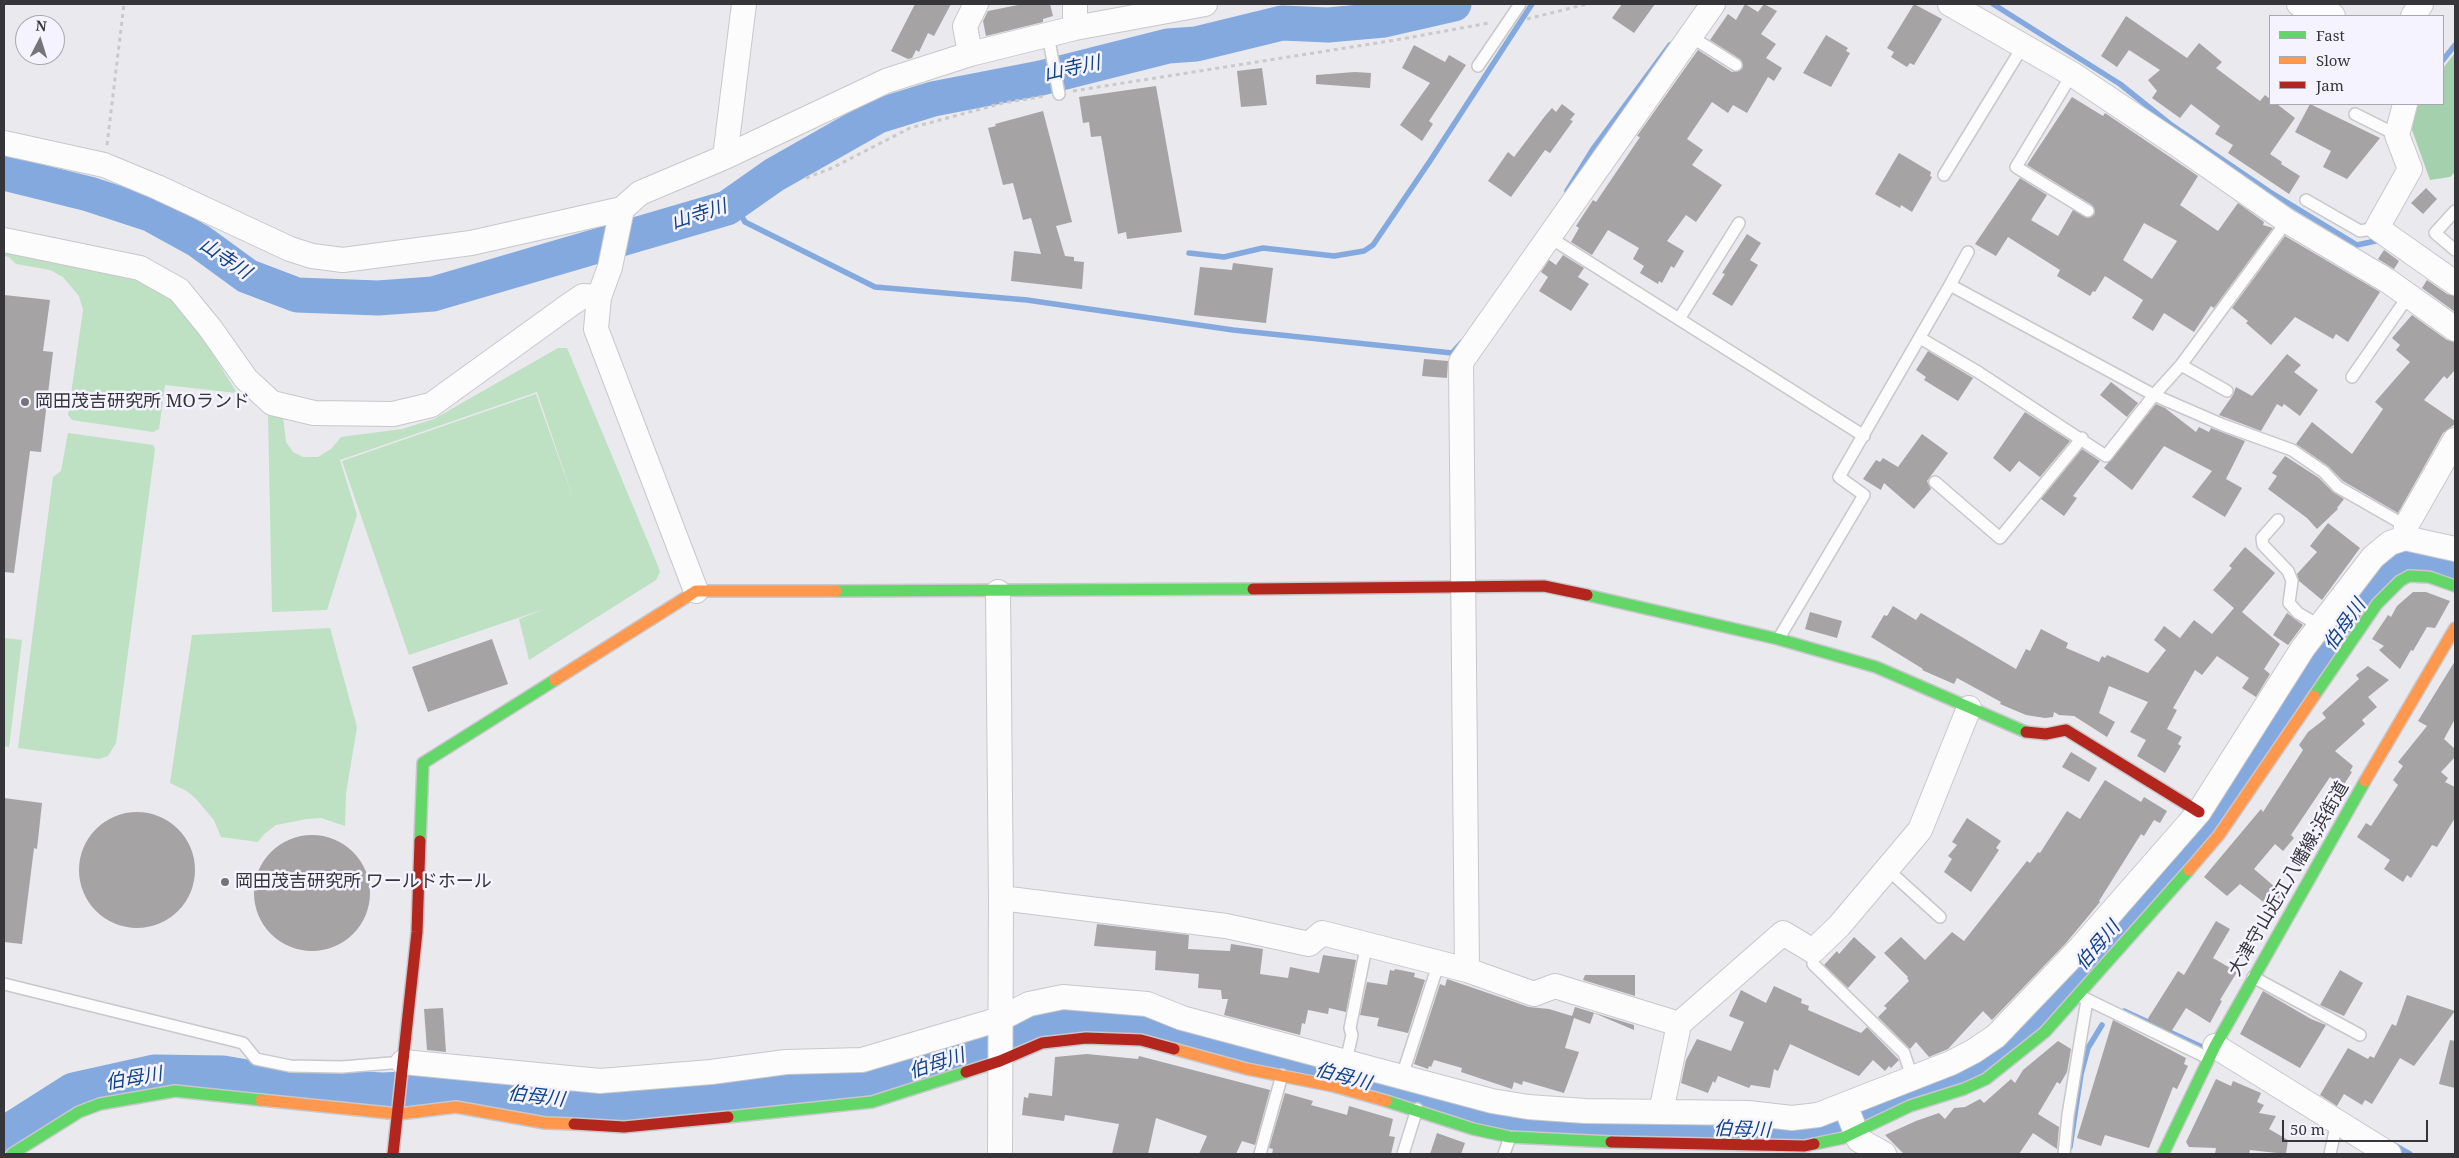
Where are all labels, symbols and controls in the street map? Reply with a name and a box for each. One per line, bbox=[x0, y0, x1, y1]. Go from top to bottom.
north arrow bbox=[15, 15, 65, 65]
legend bbox=[2269, 15, 2444, 105]
text: N bbox=[35, 16, 48, 35]
text: Fast bbox=[2316, 25, 2345, 45]
text: Slow bbox=[2316, 50, 2350, 70]
water label: 山寺川 bbox=[1042, 52, 1102, 86]
text: Jam bbox=[2316, 75, 2344, 95]
water label: 山寺川 bbox=[668, 195, 730, 235]
water label: 山寺川 bbox=[195, 234, 255, 284]
place label: 岡田茂吉研究所 MOランド bbox=[35, 391, 250, 413]
marker: 岡田茂吉研究所 MOランド bbox=[19, 396, 31, 408]
water label: 伯母川 bbox=[2319, 595, 2371, 655]
street label: 大津守山近江八幡線;浜街道 bbox=[2224, 778, 2354, 980]
place label: 岡田茂吉研究所 ワールドホール bbox=[235, 871, 492, 893]
marker: 岡田茂吉研究所 ワールドホール bbox=[219, 876, 231, 888]
water label: 伯母川 bbox=[2071, 917, 2125, 975]
water label: 伯母川 bbox=[906, 1044, 968, 1084]
water label: 伯母川 bbox=[1313, 1059, 1373, 1095]
water label: 伯母川 bbox=[104, 1063, 164, 1095]
water label: 伯母川 bbox=[506, 1082, 566, 1112]
scale bar bbox=[2284, 1110, 2430, 1142]
water label: 伯母川 bbox=[1713, 1118, 1771, 1142]
text: 50 m bbox=[2290, 1119, 2325, 1139]

